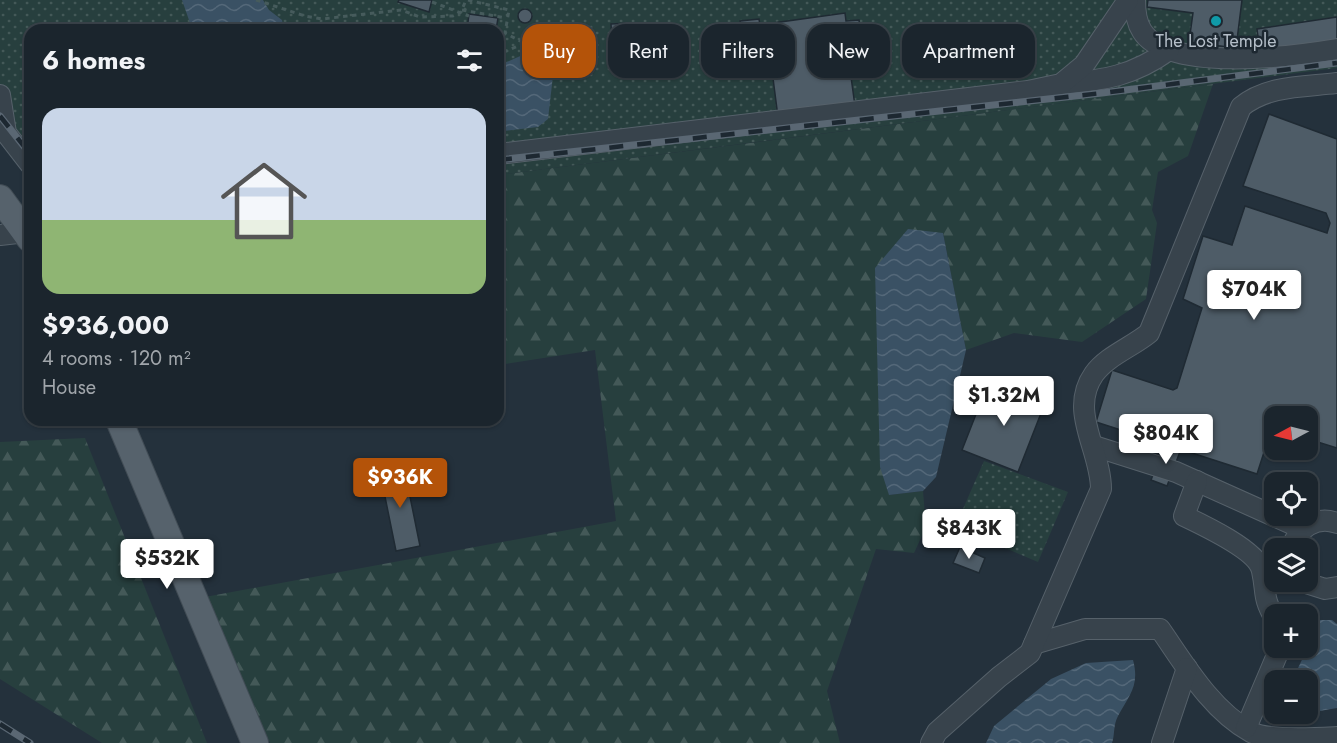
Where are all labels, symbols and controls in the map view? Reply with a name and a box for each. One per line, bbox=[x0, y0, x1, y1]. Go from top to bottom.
marker: The Lost Temple bbox=[1209, 14, 1223, 28]
chip: Buy bbox=[522, 24, 596, 78]
chip: Rent bbox=[608, 24, 689, 78]
chip: Filters bbox=[701, 24, 795, 78]
chip: New bbox=[807, 24, 890, 78]
chip: Apartment bbox=[902, 24, 1035, 78]
place label: The Lost Temple bbox=[1156, 28, 1276, 54]
text: 6 homes bbox=[42, 41, 145, 79]
icon: filters bbox=[453, 44, 486, 77]
icon: home bbox=[210, 147, 318, 255]
pin: $704K bbox=[1212, 270, 1296, 321]
text: $704K bbox=[1221, 275, 1287, 304]
text: $936,000 bbox=[42, 306, 169, 344]
text: 4 rooms · 120 m² bbox=[42, 344, 191, 373]
text: House bbox=[42, 373, 96, 402]
pin: $1.32M bbox=[955, 376, 1053, 427]
text: $1.32M bbox=[968, 381, 1040, 410]
north arrow bbox=[1264, 406, 1318, 460]
map controls bbox=[1264, 406, 1318, 724]
pin: $804K bbox=[1124, 414, 1208, 465]
text: $804K bbox=[1133, 419, 1199, 448]
pin: $936K bbox=[358, 458, 442, 509]
text: $936K bbox=[367, 463, 433, 492]
button: locate bbox=[1264, 472, 1318, 526]
pin: $843K bbox=[927, 509, 1011, 560]
text: $843K bbox=[936, 514, 1002, 543]
button: layers bbox=[1264, 538, 1318, 592]
pin: $532K bbox=[125, 539, 209, 590]
text: $532K bbox=[135, 544, 199, 573]
button: + bbox=[1264, 604, 1318, 658]
button: − bbox=[1264, 670, 1318, 724]

